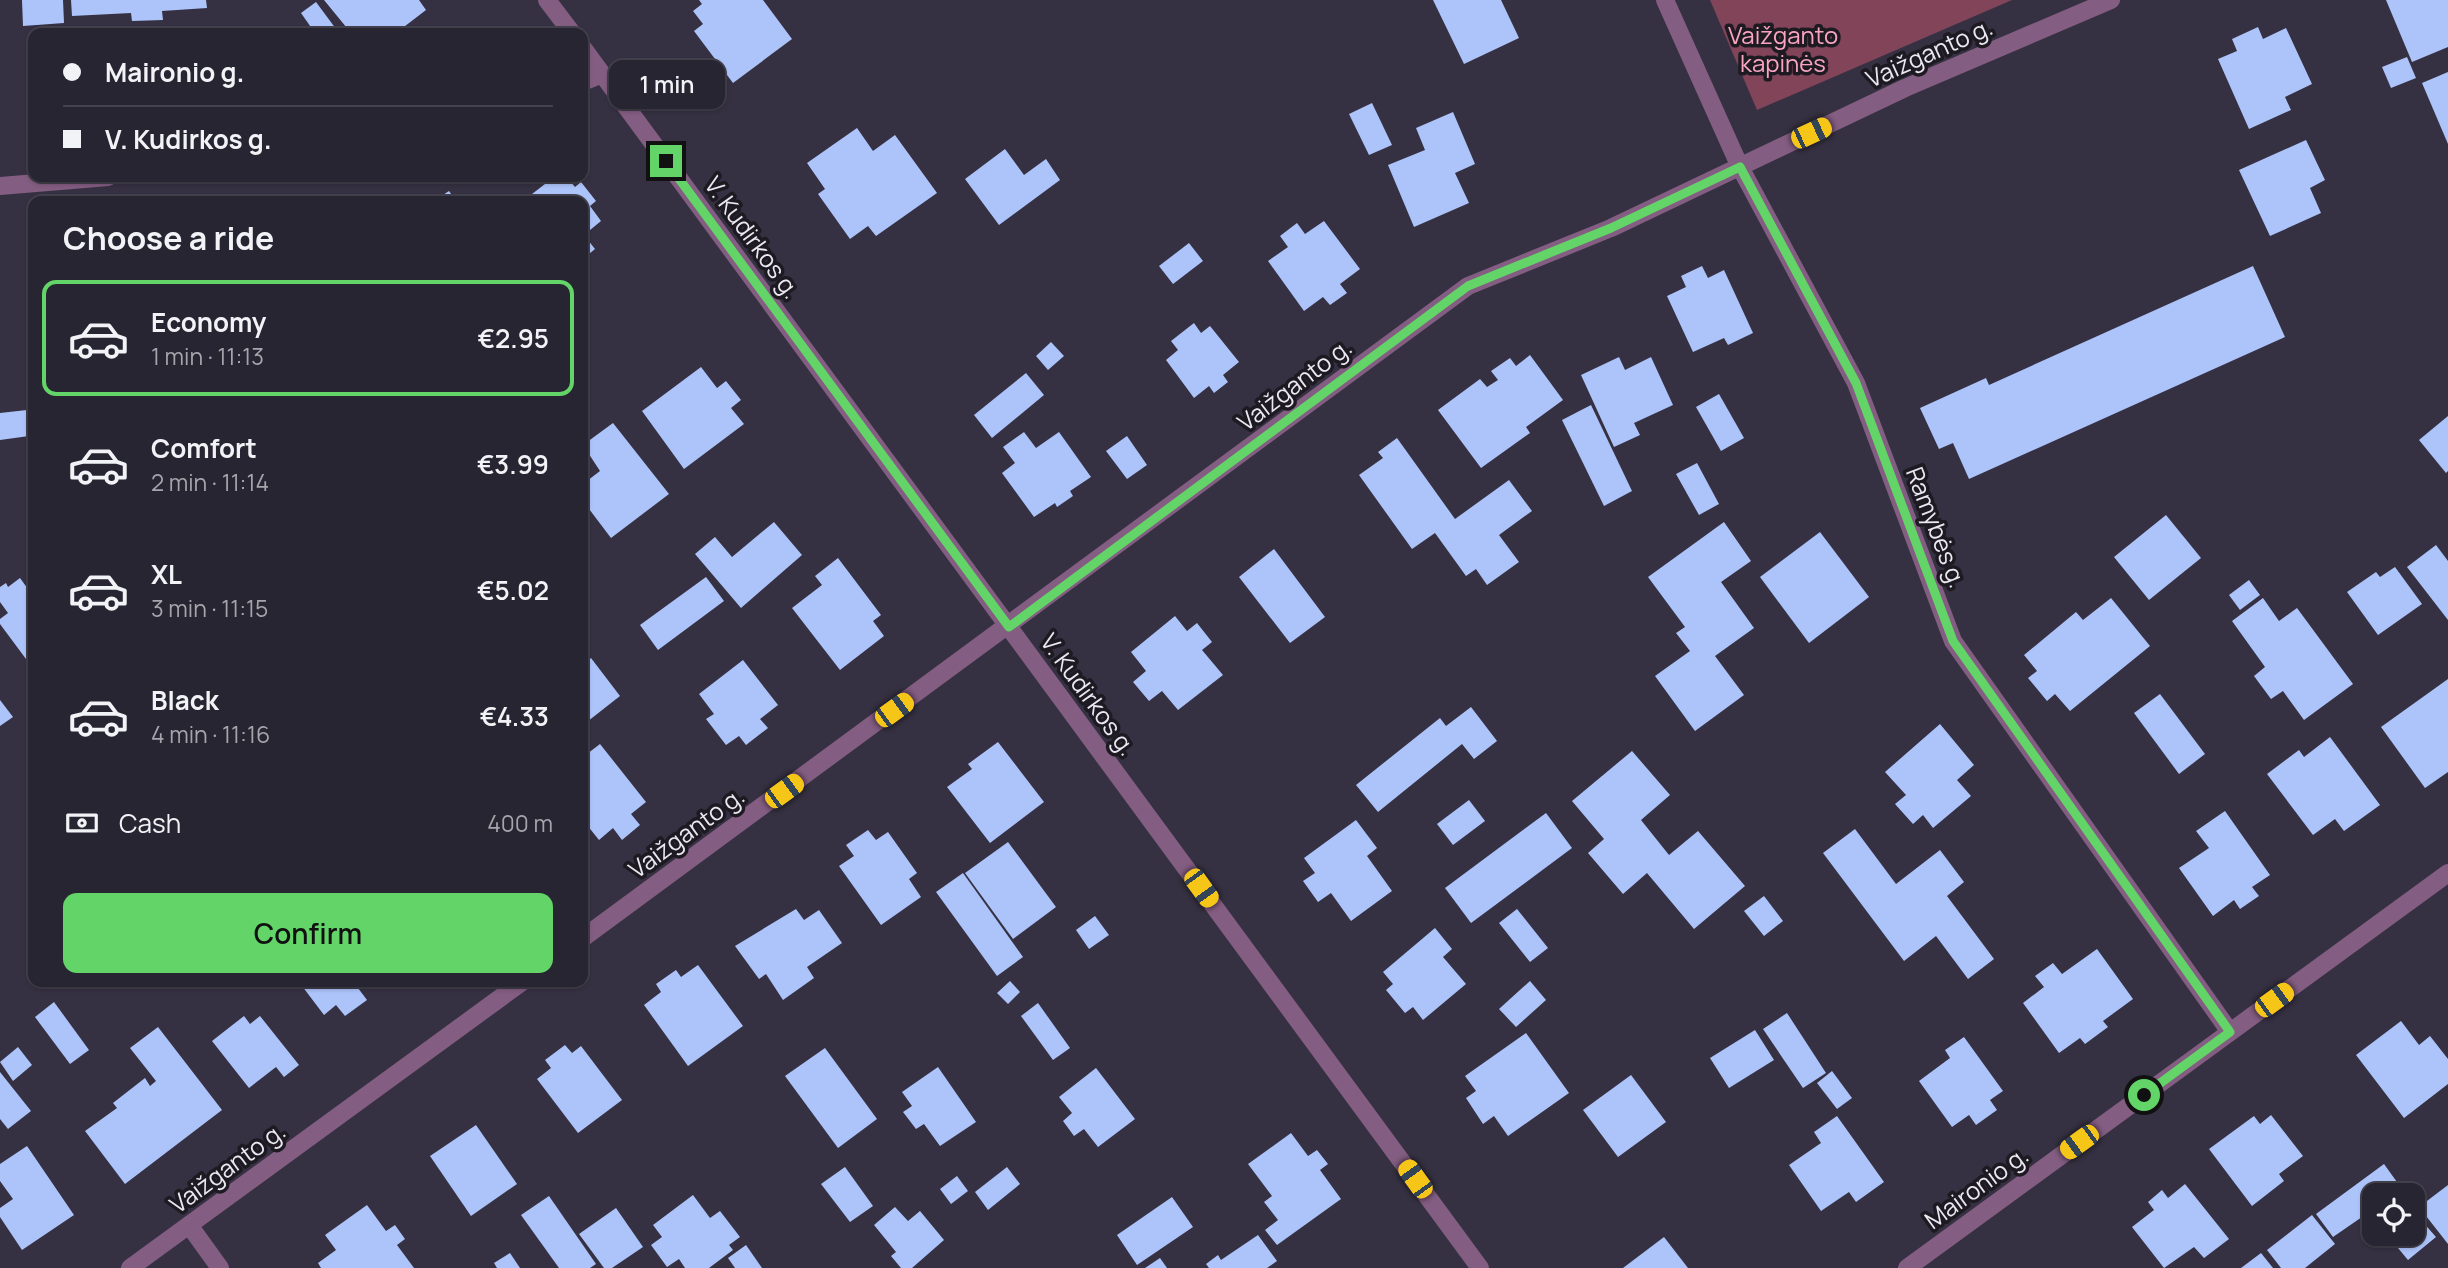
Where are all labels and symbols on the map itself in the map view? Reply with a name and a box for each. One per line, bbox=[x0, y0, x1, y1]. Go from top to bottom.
street label: Vaižganto g. bbox=[1861, 9, 1997, 95]
park label: Vaižganto kapinės bbox=[1728, 18, 1838, 79]
callout: 1 min bbox=[608, 60, 724, 108]
car bbox=[1788, 115, 1835, 151]
route end bbox=[650, 145, 682, 177]
street label: V. Kudirkos g. bbox=[697, 169, 809, 305]
street label: Vaižganto g. bbox=[1230, 330, 1358, 438]
street label: Ramybės g. bbox=[1899, 462, 1975, 592]
street label: V. Kudirkos g. bbox=[1033, 626, 1145, 762]
car bbox=[871, 689, 918, 731]
car bbox=[761, 770, 808, 812]
street label: Vaižganto g. bbox=[622, 779, 750, 885]
car bbox=[1181, 865, 1222, 911]
car bbox=[2251, 979, 2298, 1021]
route start bbox=[2128, 1079, 2160, 1111]
street label: Vaižganto g. bbox=[163, 1114, 291, 1220]
car bbox=[2056, 1121, 2103, 1163]
street label: Maironio g. bbox=[1917, 1138, 2035, 1236]
car bbox=[1395, 1156, 1436, 1202]

